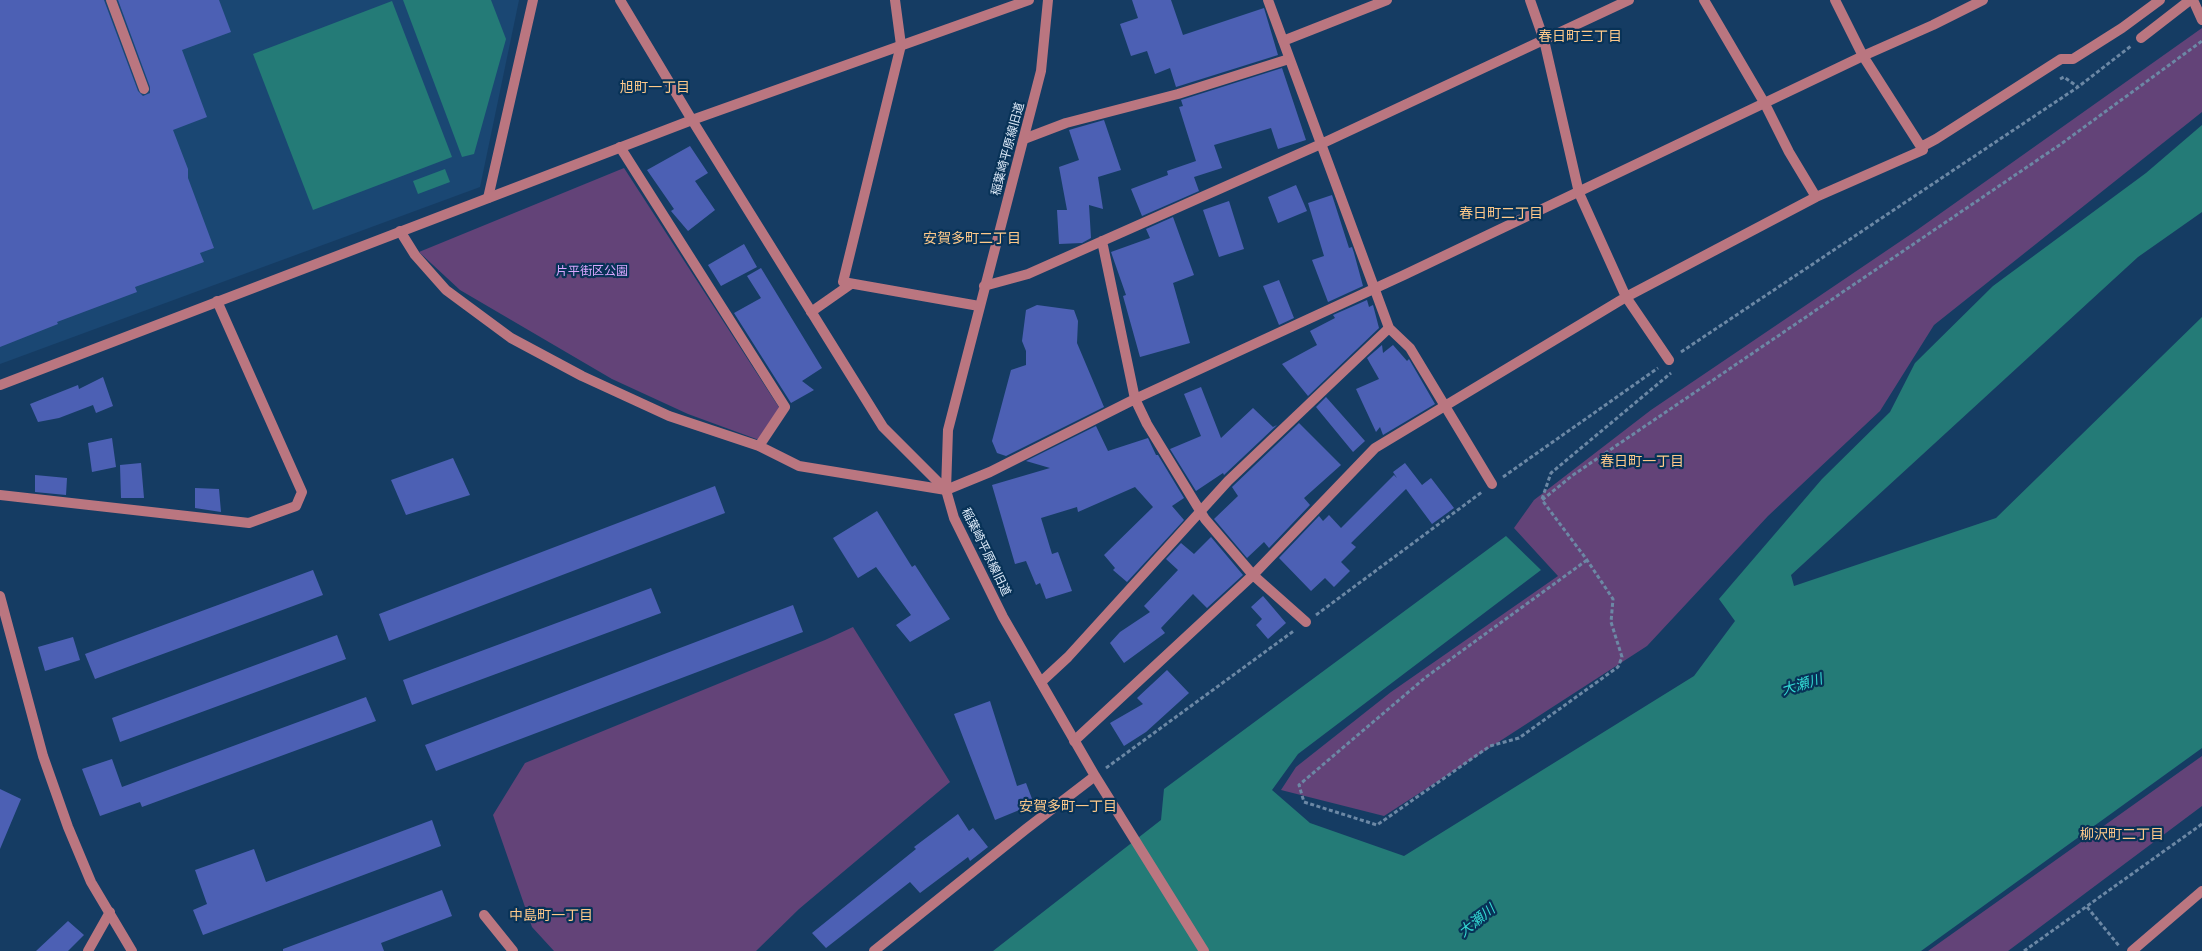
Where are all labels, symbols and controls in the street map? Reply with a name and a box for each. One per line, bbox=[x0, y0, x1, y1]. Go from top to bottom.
district label: 春日町三丁目 bbox=[1538, 29, 1622, 45]
district label: 旭町一丁目 bbox=[620, 80, 690, 96]
street label: 稲葉崎平原線旧道 bbox=[989, 101, 1027, 197]
district label: 春日町二丁目 bbox=[1459, 206, 1543, 222]
district label: 安賀多町二丁目 bbox=[923, 231, 1021, 247]
park label: 片平街区公園 bbox=[556, 264, 628, 278]
district label: 春日町一丁目 bbox=[1600, 454, 1684, 470]
street label: 稲葉崎平原線旧道 bbox=[958, 506, 1014, 598]
water label: 大瀬川 bbox=[1779, 671, 1825, 699]
district label: 安賀多町一丁目 bbox=[1019, 799, 1117, 815]
district label: 柳沢町二丁目 bbox=[2080, 827, 2164, 843]
water label: 大瀬川 bbox=[1455, 901, 1499, 941]
district label: 中島町一丁目 bbox=[509, 908, 593, 924]

